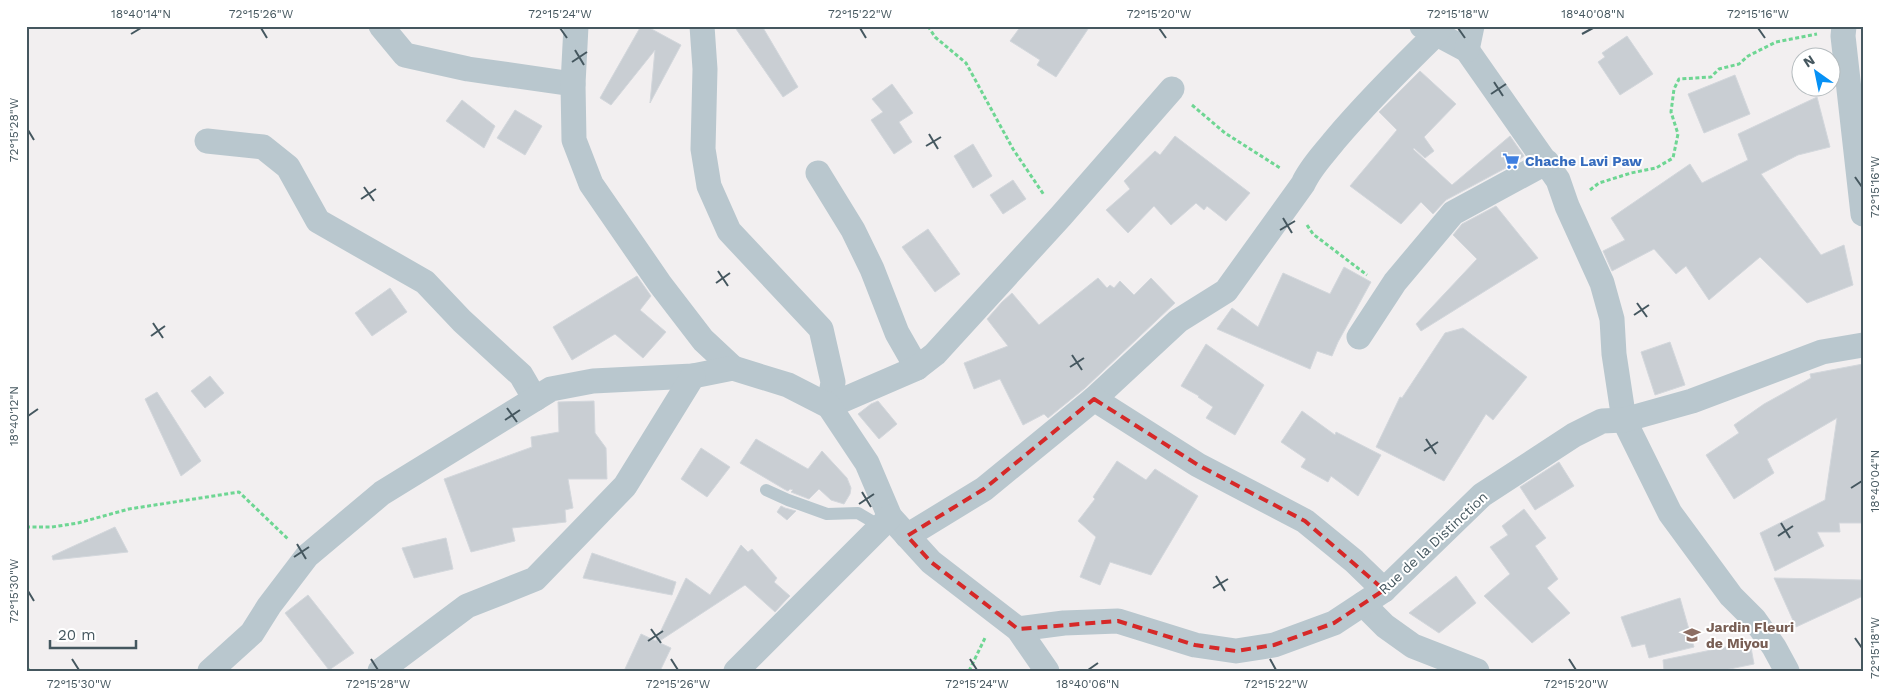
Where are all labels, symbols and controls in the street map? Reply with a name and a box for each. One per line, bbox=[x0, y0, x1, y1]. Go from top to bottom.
text: 18°40'14"N bbox=[111, 7, 171, 21]
text: 72°15'26"W bbox=[229, 7, 294, 21]
text: 72°15'24"W bbox=[528, 7, 592, 21]
text: 72°15'22"W bbox=[828, 7, 893, 21]
text: 72°15'20"W bbox=[1127, 7, 1192, 21]
text: 72°15'18"W bbox=[1427, 7, 1490, 21]
text: 18°40'08"N bbox=[1561, 7, 1625, 21]
text: 72°15'16"W bbox=[1727, 7, 1789, 21]
north arrow bbox=[1792, 48, 1842, 98]
text: N bbox=[1800, 52, 1818, 71]
text: 72°15'28"W bbox=[7, 97, 21, 162]
supermarket icon: Chache Lavi Paw bbox=[1501, 151, 1521, 171]
place label: Chache Lavi Paw bbox=[1525, 153, 1642, 169]
text: 72°15'16"W bbox=[1868, 156, 1882, 218]
text: 18°40'12"N bbox=[7, 386, 21, 446]
text: 18°40'04"N bbox=[1868, 450, 1882, 512]
street label: Rue de la Distinction bbox=[1375, 488, 1491, 598]
text: 72°15'30"W bbox=[7, 558, 21, 623]
text: 72°15'18"W bbox=[1868, 616, 1882, 679]
scale bar bbox=[50, 617, 136, 649]
place label: Jardin Fleuri de Miyou bbox=[1706, 619, 1794, 651]
school or university icon: Jardin Fleuri de Miyou bbox=[1682, 625, 1702, 645]
text: 20 m bbox=[58, 626, 96, 644]
text: 72°15'30"W bbox=[47, 677, 112, 691]
text: 72°15'28"W bbox=[346, 677, 411, 691]
text: 72°15'26"W bbox=[646, 677, 711, 691]
text: 72°15'24"W bbox=[945, 677, 1009, 691]
text: 18°40'06"N bbox=[1056, 677, 1120, 691]
text: 72°15'22"W bbox=[1244, 677, 1309, 691]
text: 72°15'20"W bbox=[1544, 677, 1609, 691]

